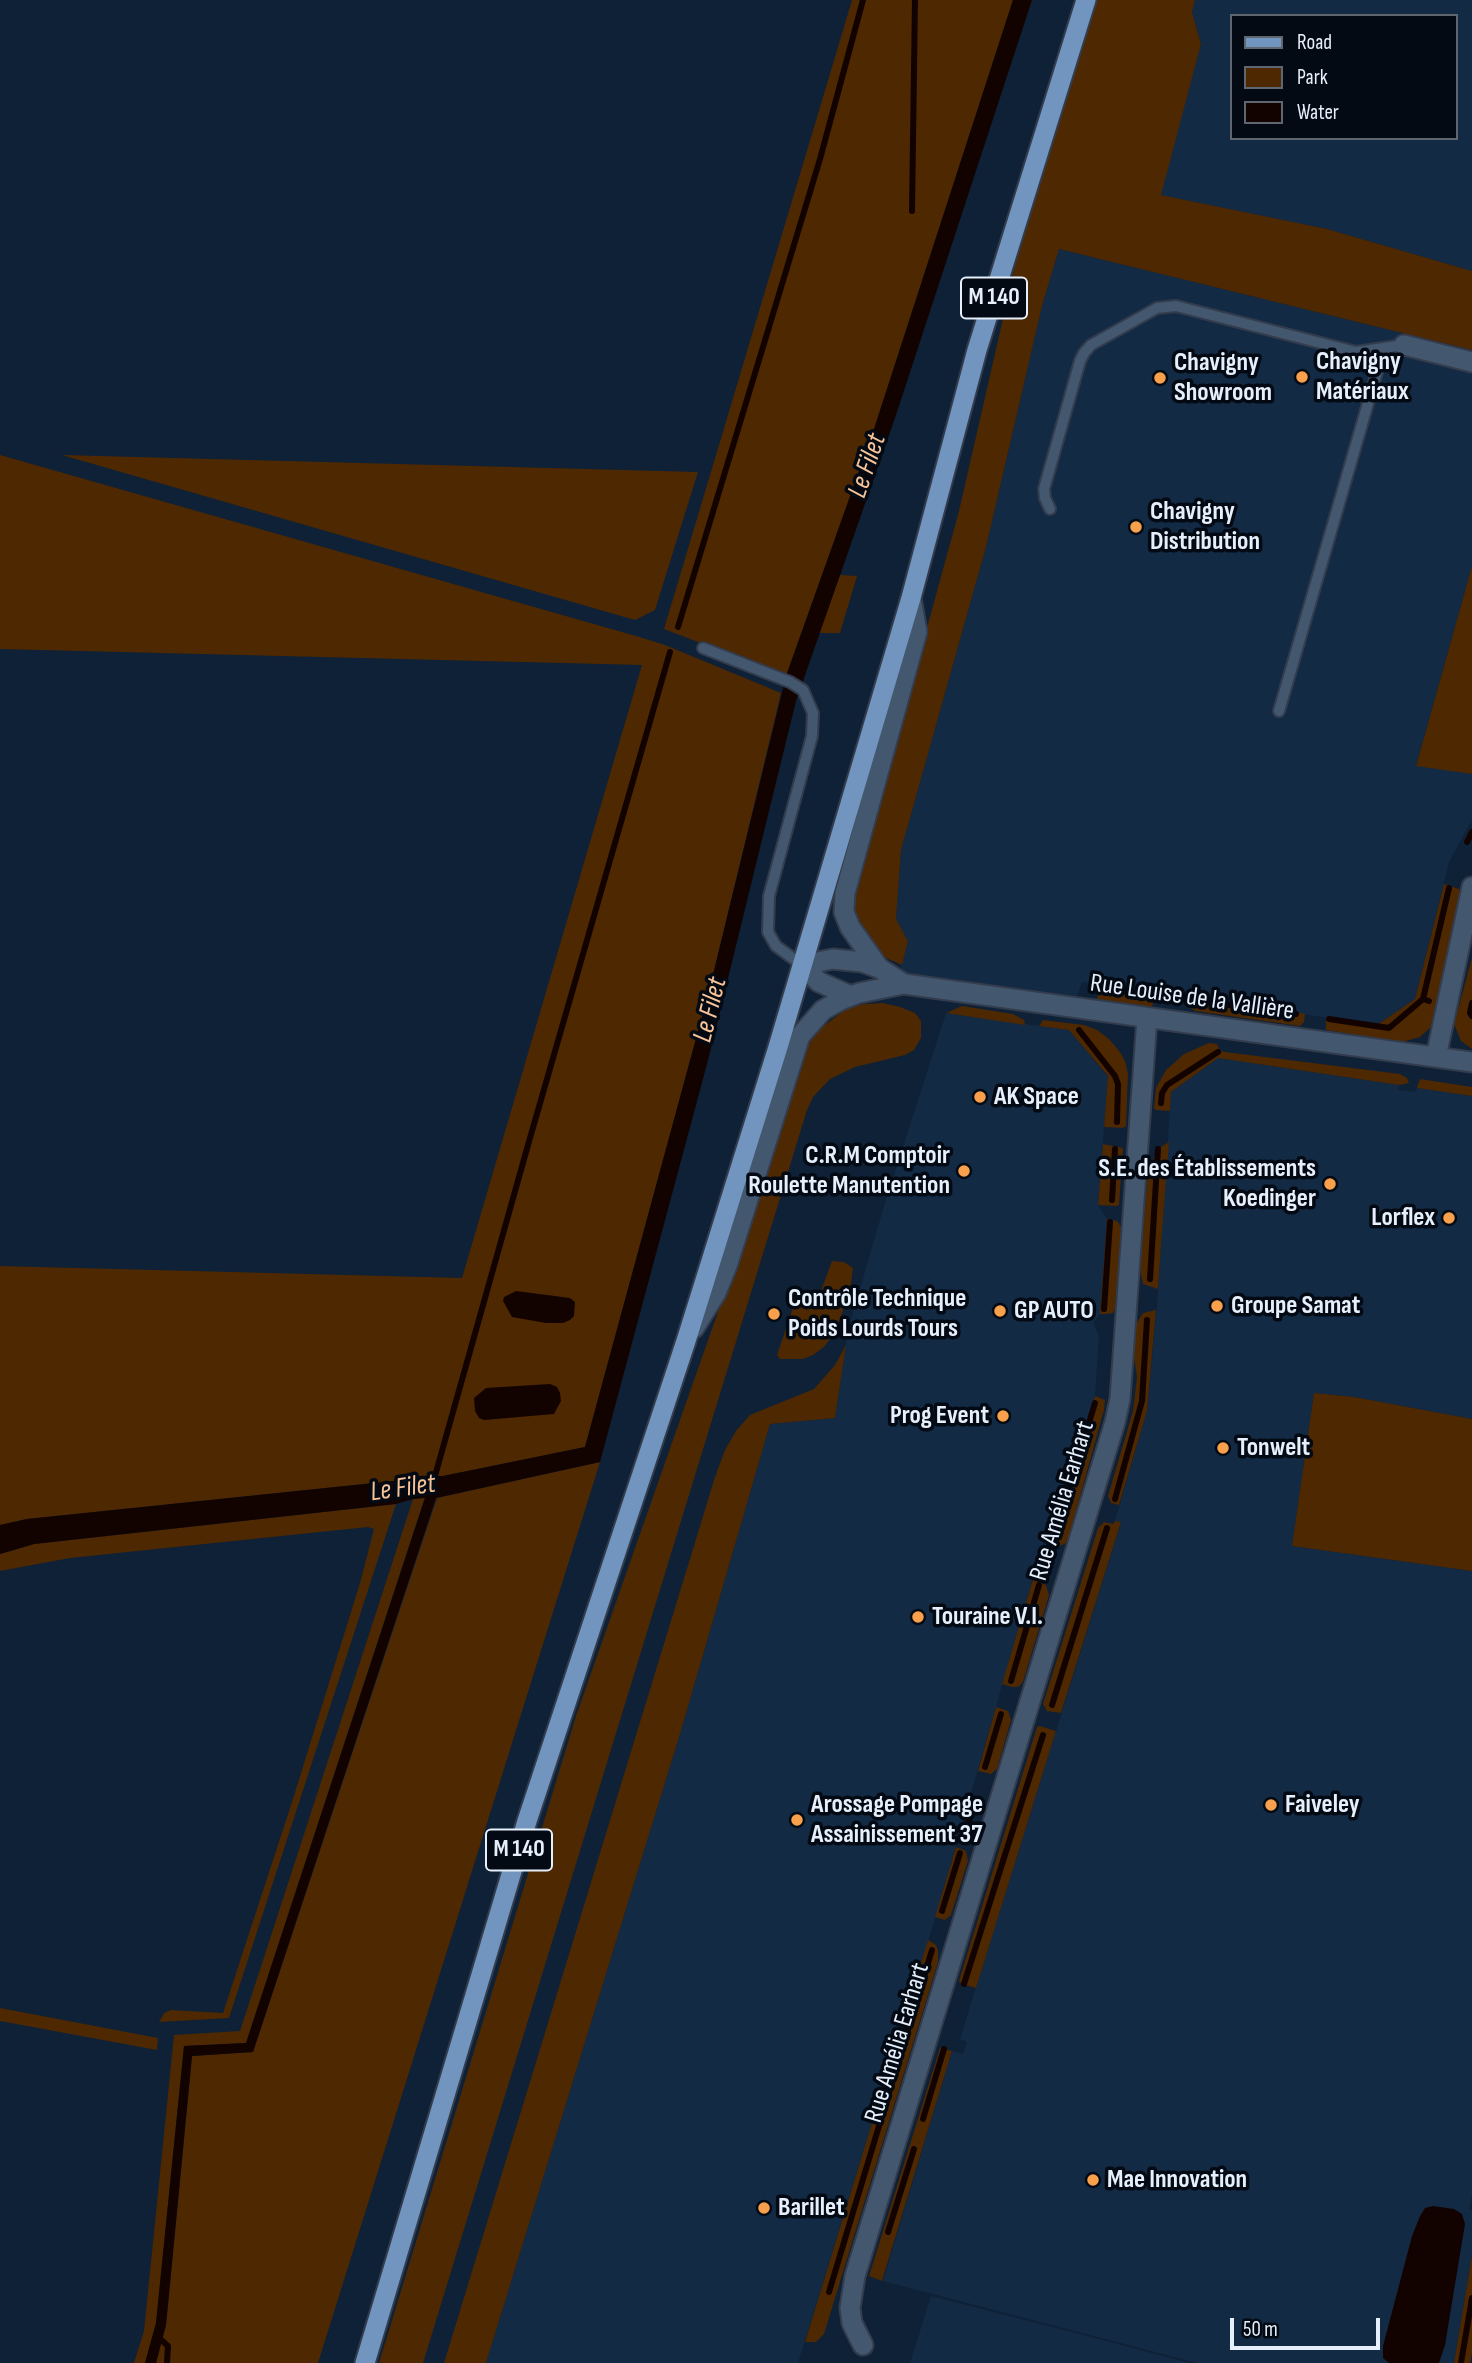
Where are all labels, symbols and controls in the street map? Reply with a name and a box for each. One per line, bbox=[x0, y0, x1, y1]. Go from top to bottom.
legend bbox=[1230, 14, 1458, 140]
text: Road bbox=[1297, 30, 1332, 55]
text: Park bbox=[1297, 65, 1328, 90]
text: Water bbox=[1297, 100, 1339, 125]
road number: M 140 bbox=[961, 278, 1027, 318]
place label: Chavigny Matériaux bbox=[1316, 346, 1409, 408]
place label: Chavigny Showroom bbox=[1174, 347, 1272, 408]
marker: Chavigny Matériaux bbox=[1294, 369, 1310, 385]
marker: Chavigny Showroom bbox=[1152, 370, 1168, 386]
water label: Le Filet bbox=[841, 430, 895, 502]
place label: Chavigny Distribution bbox=[1150, 496, 1260, 558]
marker: Chavigny Distribution bbox=[1128, 519, 1144, 535]
street label: Rue Louise de la Vallière bbox=[1088, 968, 1296, 1028]
water label: Le Filet bbox=[687, 974, 735, 1046]
place label: AK Space bbox=[994, 1081, 1079, 1113]
marker: AK Space bbox=[972, 1089, 988, 1105]
place label: C.R.M Comptoir Roulette Manutention bbox=[748, 1140, 950, 1202]
place label: S.E. des Établissements Koedinger bbox=[1098, 1153, 1316, 1214]
marker: C.R.M Comptoir Roulette Manutention bbox=[956, 1163, 972, 1179]
marker: S.E. des Établissements Koedinger bbox=[1322, 1176, 1338, 1192]
place label: Lorflex bbox=[1371, 1202, 1435, 1234]
marker: Lorflex bbox=[1441, 1210, 1457, 1226]
place label: Contrôle Technique Poids Lourds Tours bbox=[788, 1283, 966, 1344]
place label: Groupe Samat bbox=[1231, 1290, 1360, 1322]
place label: GP AUTO bbox=[1014, 1295, 1094, 1327]
marker: Groupe Samat bbox=[1209, 1298, 1225, 1314]
marker: GP AUTO bbox=[992, 1303, 1008, 1319]
marker: Contrôle Technique Poids Lourds Tours bbox=[766, 1306, 782, 1322]
place label: Prog Event bbox=[890, 1400, 989, 1432]
marker: Prog Event bbox=[995, 1408, 1011, 1424]
street label: Rue Amélia Earhart bbox=[1024, 1417, 1102, 1585]
place label: Tonwelt bbox=[1237, 1432, 1310, 1464]
marker: Tonwelt bbox=[1215, 1440, 1231, 1456]
water label: Le Filet bbox=[368, 1468, 438, 1510]
place label: Touraine V.I. bbox=[932, 1601, 1043, 1633]
marker: Touraine V.I. bbox=[910, 1609, 926, 1625]
place label: Arossage Pompage Assainissement 37 bbox=[811, 1789, 983, 1850]
place label: Faiveley bbox=[1285, 1789, 1360, 1821]
marker: Faiveley bbox=[1263, 1797, 1279, 1813]
marker: Arossage Pompage Assainissement 37 bbox=[789, 1812, 805, 1828]
road number: M 140 bbox=[486, 1829, 552, 1870]
street label: Rue Amélia Earhart bbox=[859, 1959, 937, 2127]
place label: Mae Innovation bbox=[1107, 2164, 1247, 2196]
marker: Mae Innovation bbox=[1085, 2172, 1101, 2188]
place label: Barillet bbox=[778, 2192, 845, 2224]
marker: Barillet bbox=[756, 2200, 772, 2216]
scale bar bbox=[1234, 2304, 1384, 2348]
text: 50 m bbox=[1243, 2317, 1278, 2342]

